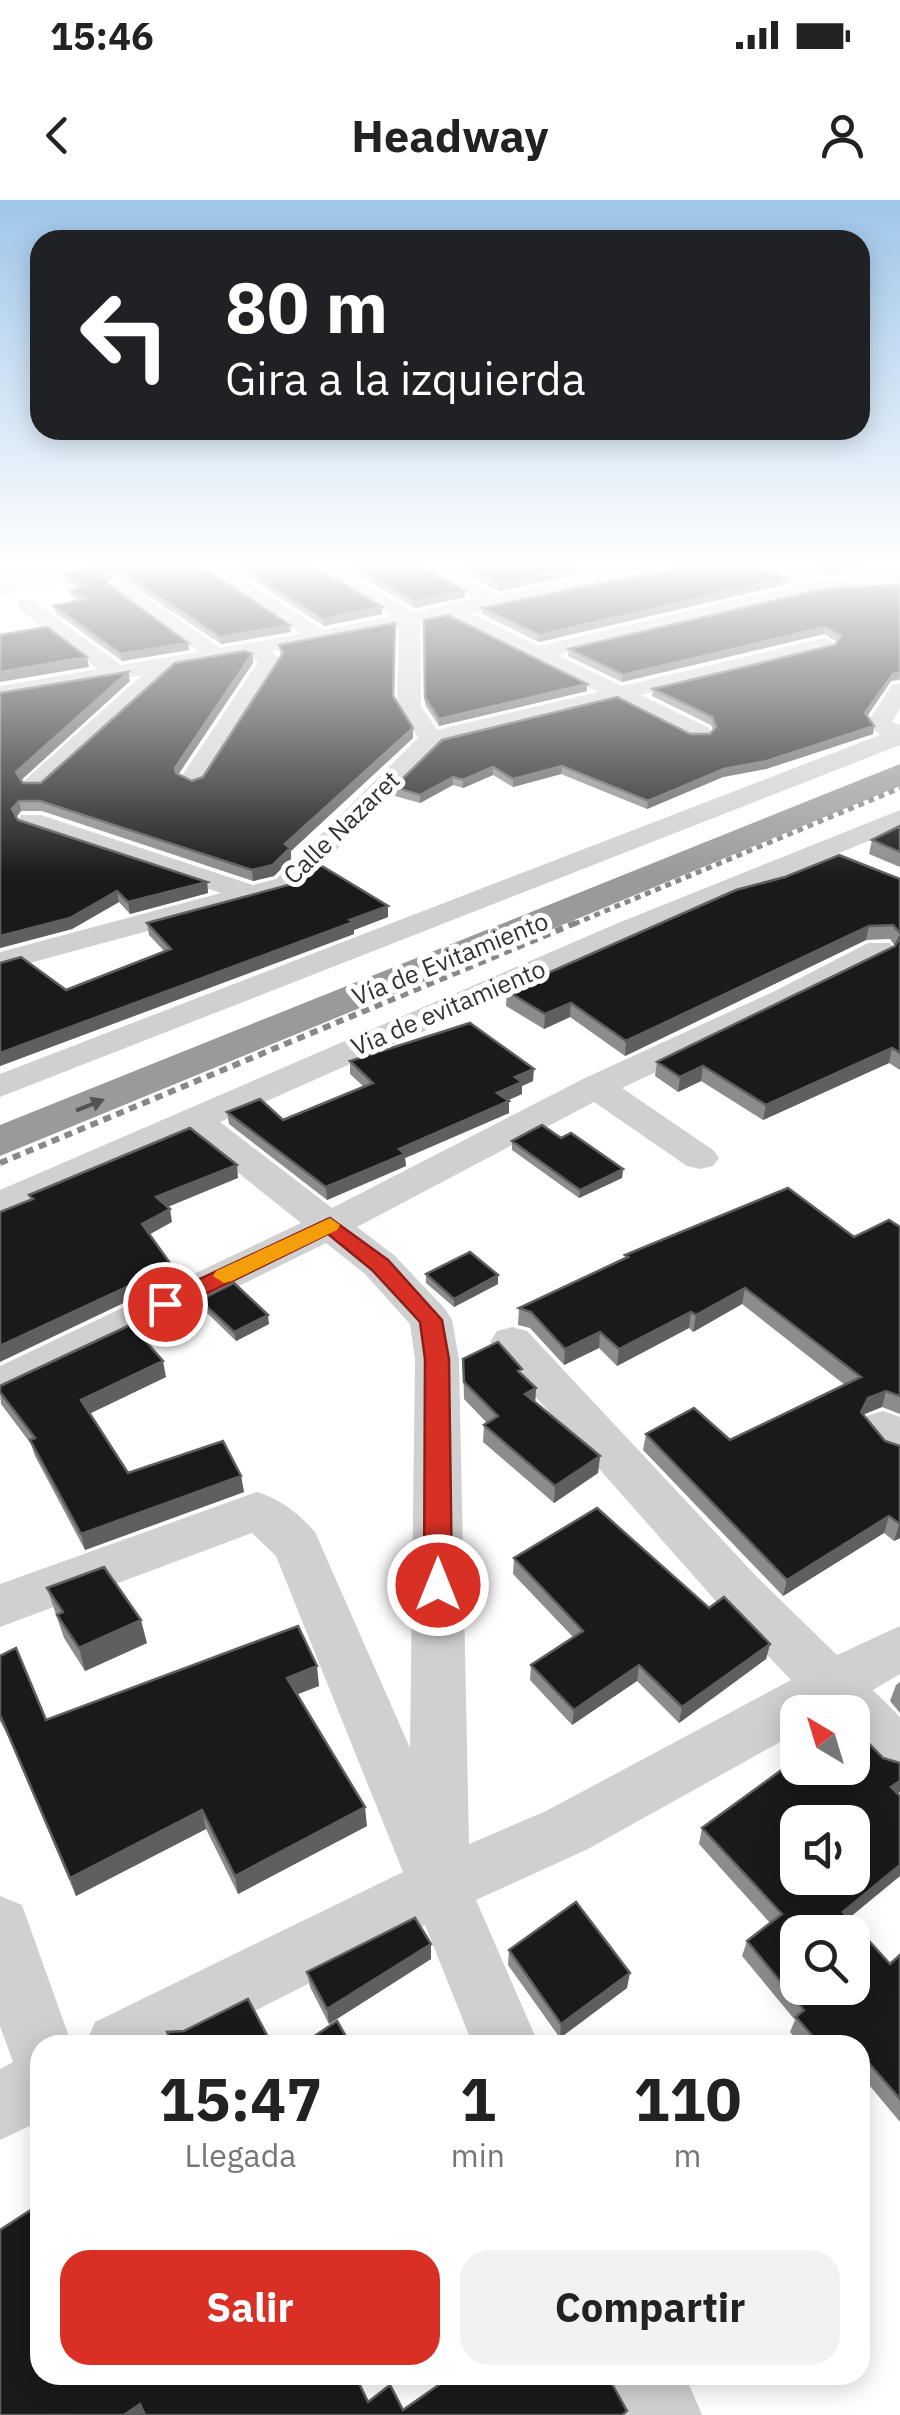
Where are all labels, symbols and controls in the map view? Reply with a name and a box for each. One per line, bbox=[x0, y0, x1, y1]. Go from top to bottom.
text: 15:46 bbox=[50, 11, 154, 60]
text: Headway bbox=[351, 106, 549, 164]
icon: back bbox=[30, 108, 85, 163]
icon: person bbox=[815, 108, 870, 163]
text: 80 m bbox=[225, 261, 388, 352]
icon: left bbox=[60, 270, 190, 400]
text: Gira a la izquierda bbox=[225, 349, 586, 407]
street label: Calle Nazaret bbox=[276, 763, 406, 891]
street label: Vía de Evitamiento bbox=[347, 904, 553, 1012]
street label: Via de evitamiento bbox=[346, 951, 550, 1063]
one-way arrow bbox=[75, 1097, 105, 1113]
pin bbox=[123, 1262, 208, 1347]
icon: arrive bbox=[138, 1277, 193, 1332]
position arrow bbox=[386, 1533, 490, 1637]
north arrow bbox=[780, 1695, 870, 1785]
map controls bbox=[780, 1695, 870, 2005]
button: sound bbox=[780, 1805, 870, 1895]
button: search bbox=[780, 1915, 870, 2005]
text: 15:47 bbox=[159, 2059, 322, 2138]
text: 1 bbox=[460, 2059, 496, 2138]
text: 110 bbox=[633, 2059, 741, 2138]
text: Llegada bbox=[185, 2134, 296, 2176]
text: min bbox=[451, 2134, 505, 2176]
text: m bbox=[674, 2134, 701, 2176]
button: Salir bbox=[60, 2250, 440, 2365]
button: Compartir bbox=[460, 2250, 840, 2365]

